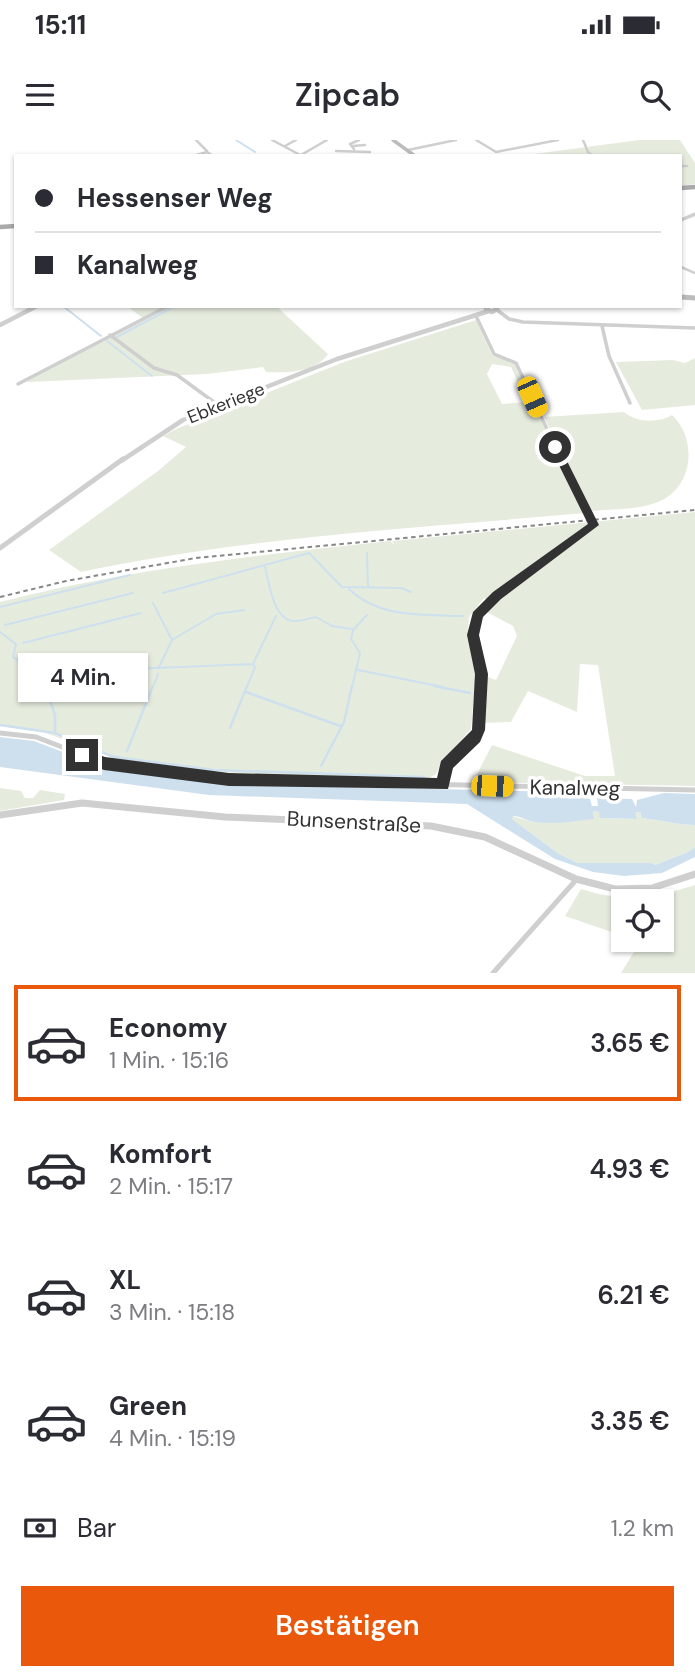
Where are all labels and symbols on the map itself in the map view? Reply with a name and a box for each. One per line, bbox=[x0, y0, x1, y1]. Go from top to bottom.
car bbox=[514, 374, 551, 420]
street label: Ebkeriege bbox=[184, 377, 268, 429]
route start bbox=[539, 431, 571, 463]
callout: 4 Min. bbox=[17, 654, 147, 702]
route end bbox=[66, 739, 98, 771]
street label: Kanalweg bbox=[529, 773, 621, 803]
car bbox=[471, 775, 514, 797]
street label: Bunsenstraße bbox=[286, 805, 422, 839]

